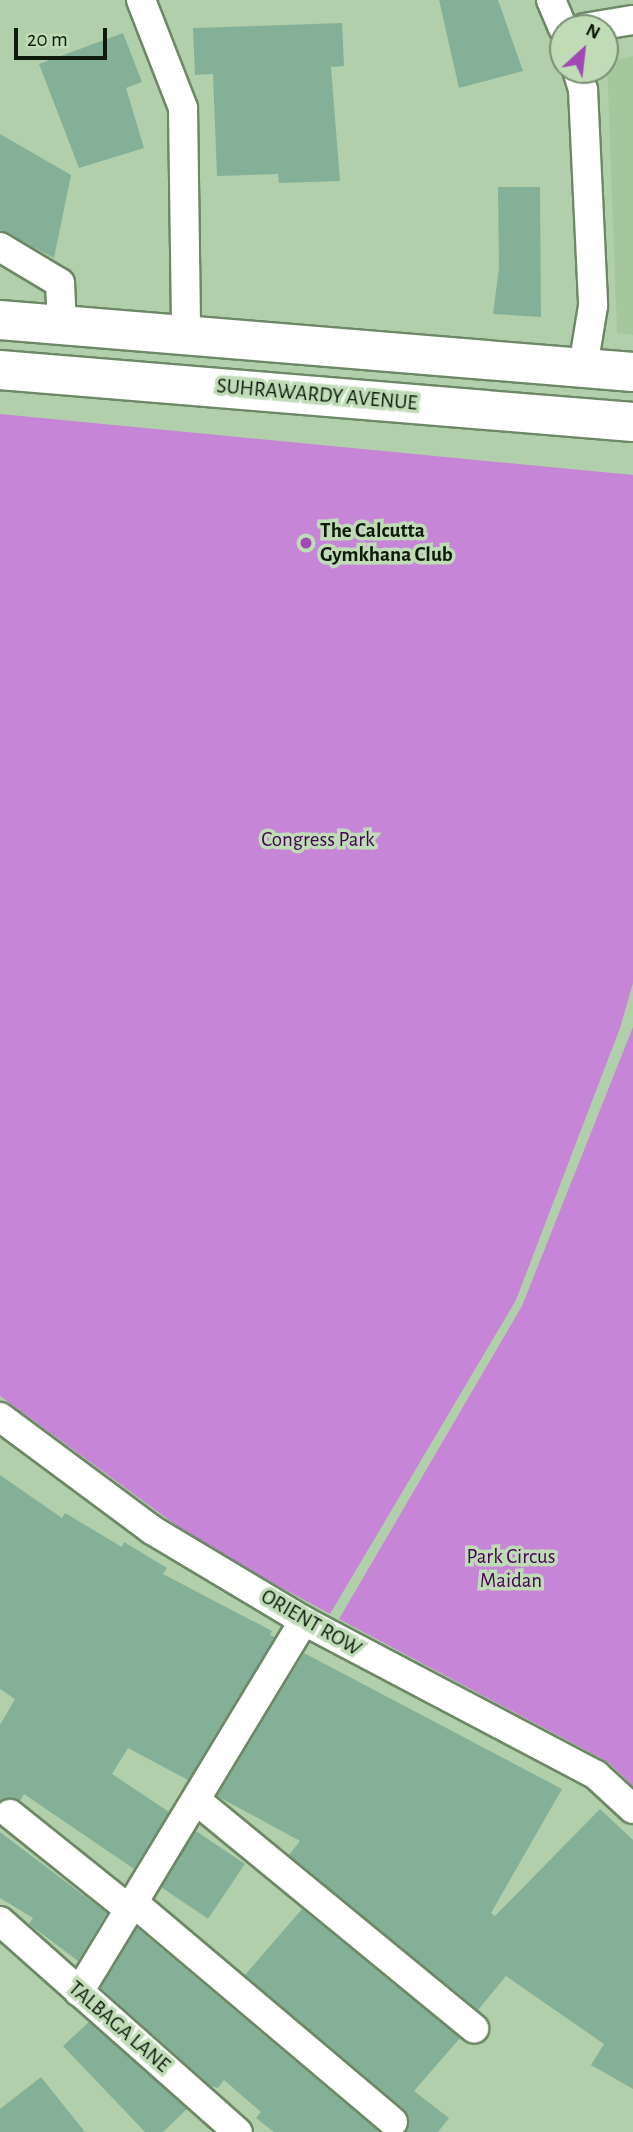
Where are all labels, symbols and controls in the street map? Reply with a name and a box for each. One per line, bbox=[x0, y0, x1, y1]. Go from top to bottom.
scale bar bbox=[18, 14, 110, 58]
north arrow bbox=[549, 14, 619, 84]
text: N bbox=[583, 20, 603, 43]
text: 20 m bbox=[27, 29, 68, 50]
street label: SUHRAWARDY AVENUE bbox=[216, 374, 418, 416]
place label: The Calcutta Gymkhana Club bbox=[320, 518, 453, 568]
marker: The Calcutta Gymkhana Club bbox=[298, 535, 314, 551]
park label: Congress Park bbox=[261, 827, 375, 853]
park label: Park Circus Maidan bbox=[466, 1544, 556, 1594]
street label: ORIENT ROW bbox=[256, 1584, 366, 1662]
street label: TALBAGA LANE bbox=[63, 1976, 175, 2078]

